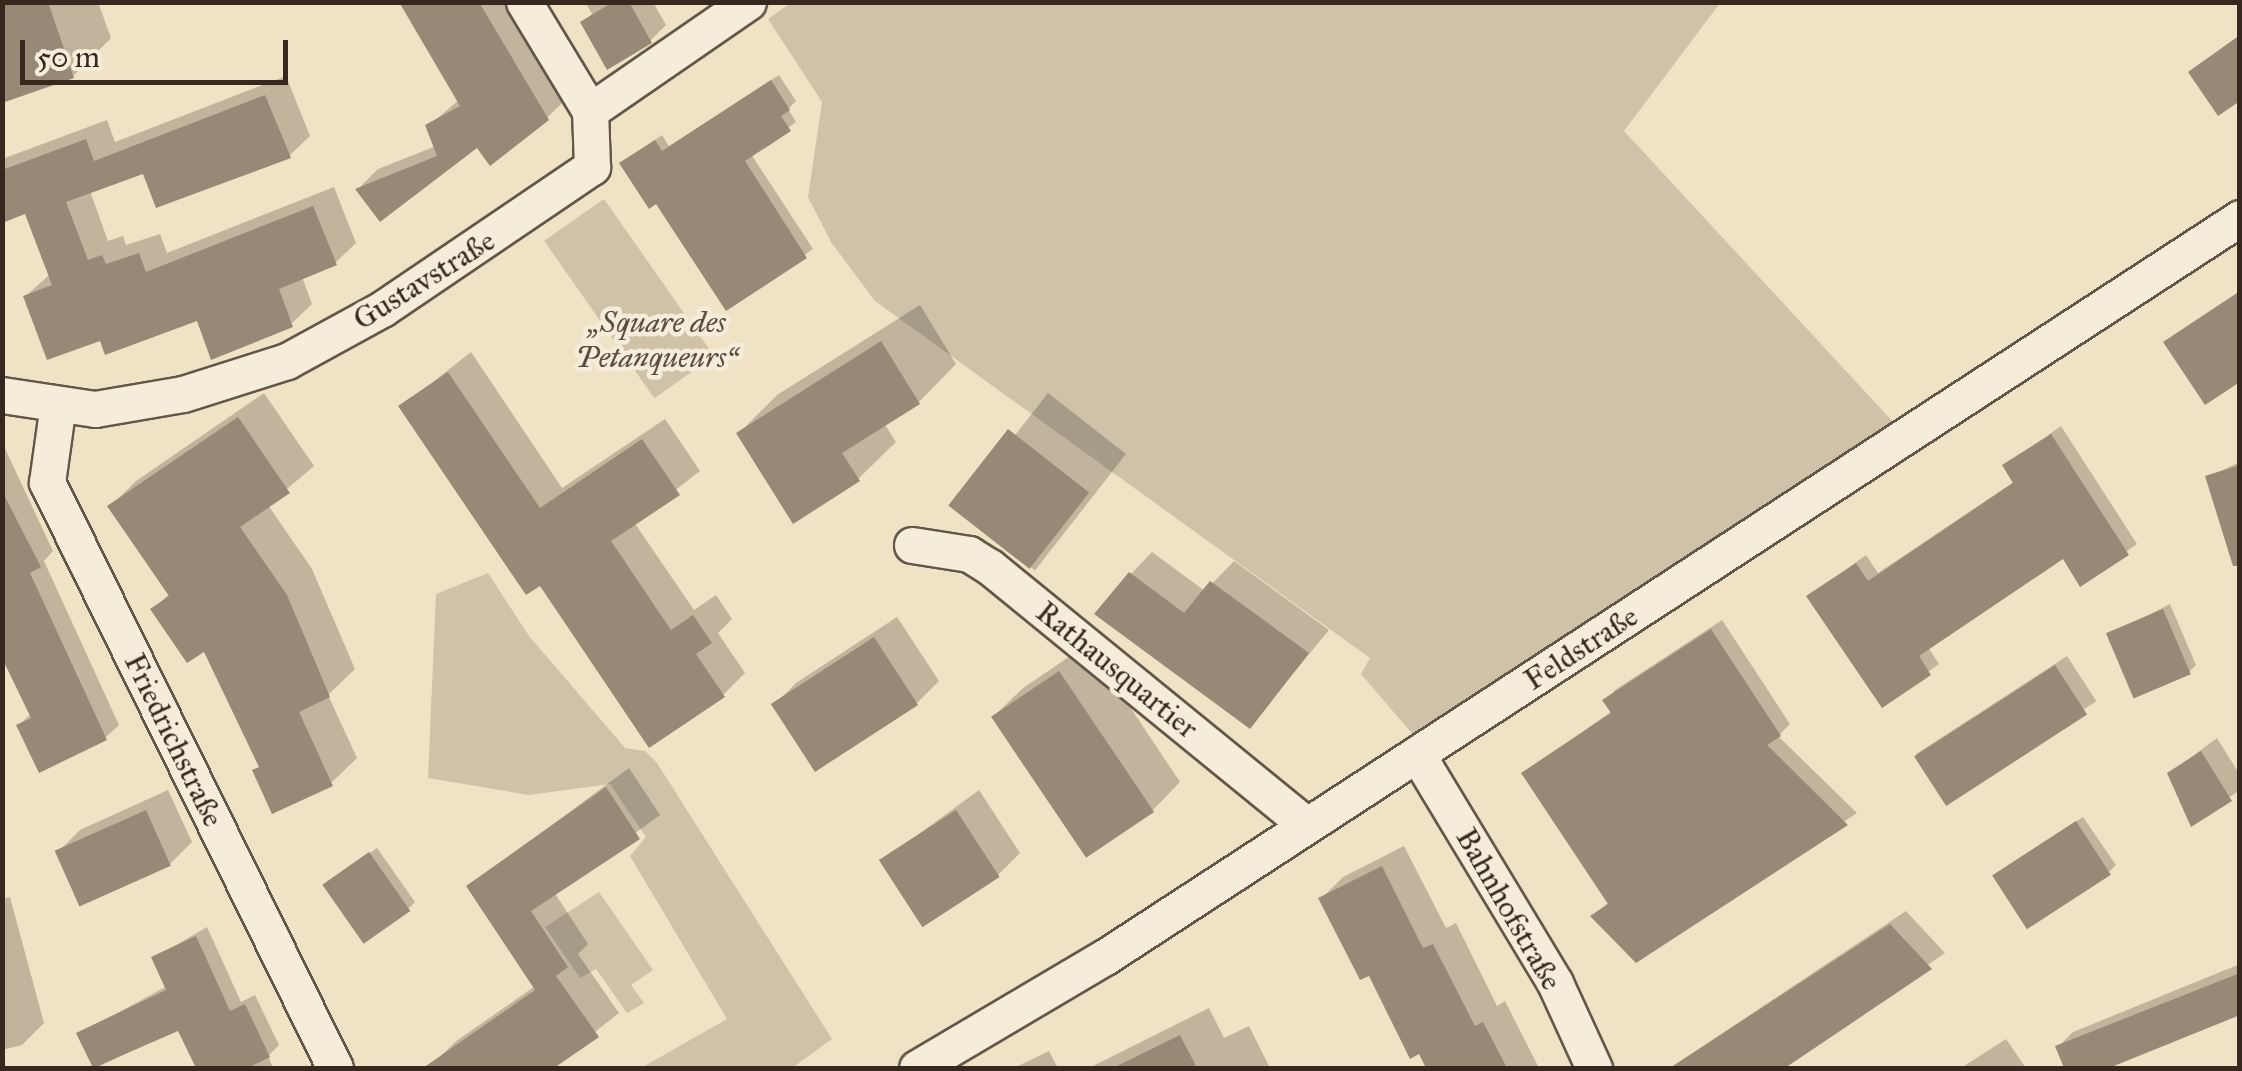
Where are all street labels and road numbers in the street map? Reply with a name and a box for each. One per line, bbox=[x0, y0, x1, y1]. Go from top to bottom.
street label: Gustavstraße bbox=[347, 222, 501, 338]
street label: Rathausquartier bbox=[1029, 594, 1205, 746]
street label: Feldstraße bbox=[1518, 598, 1644, 698]
street label: Friedrichstraße bbox=[117, 648, 231, 832]
street label: Bahnhofstraße bbox=[1448, 822, 1570, 996]

